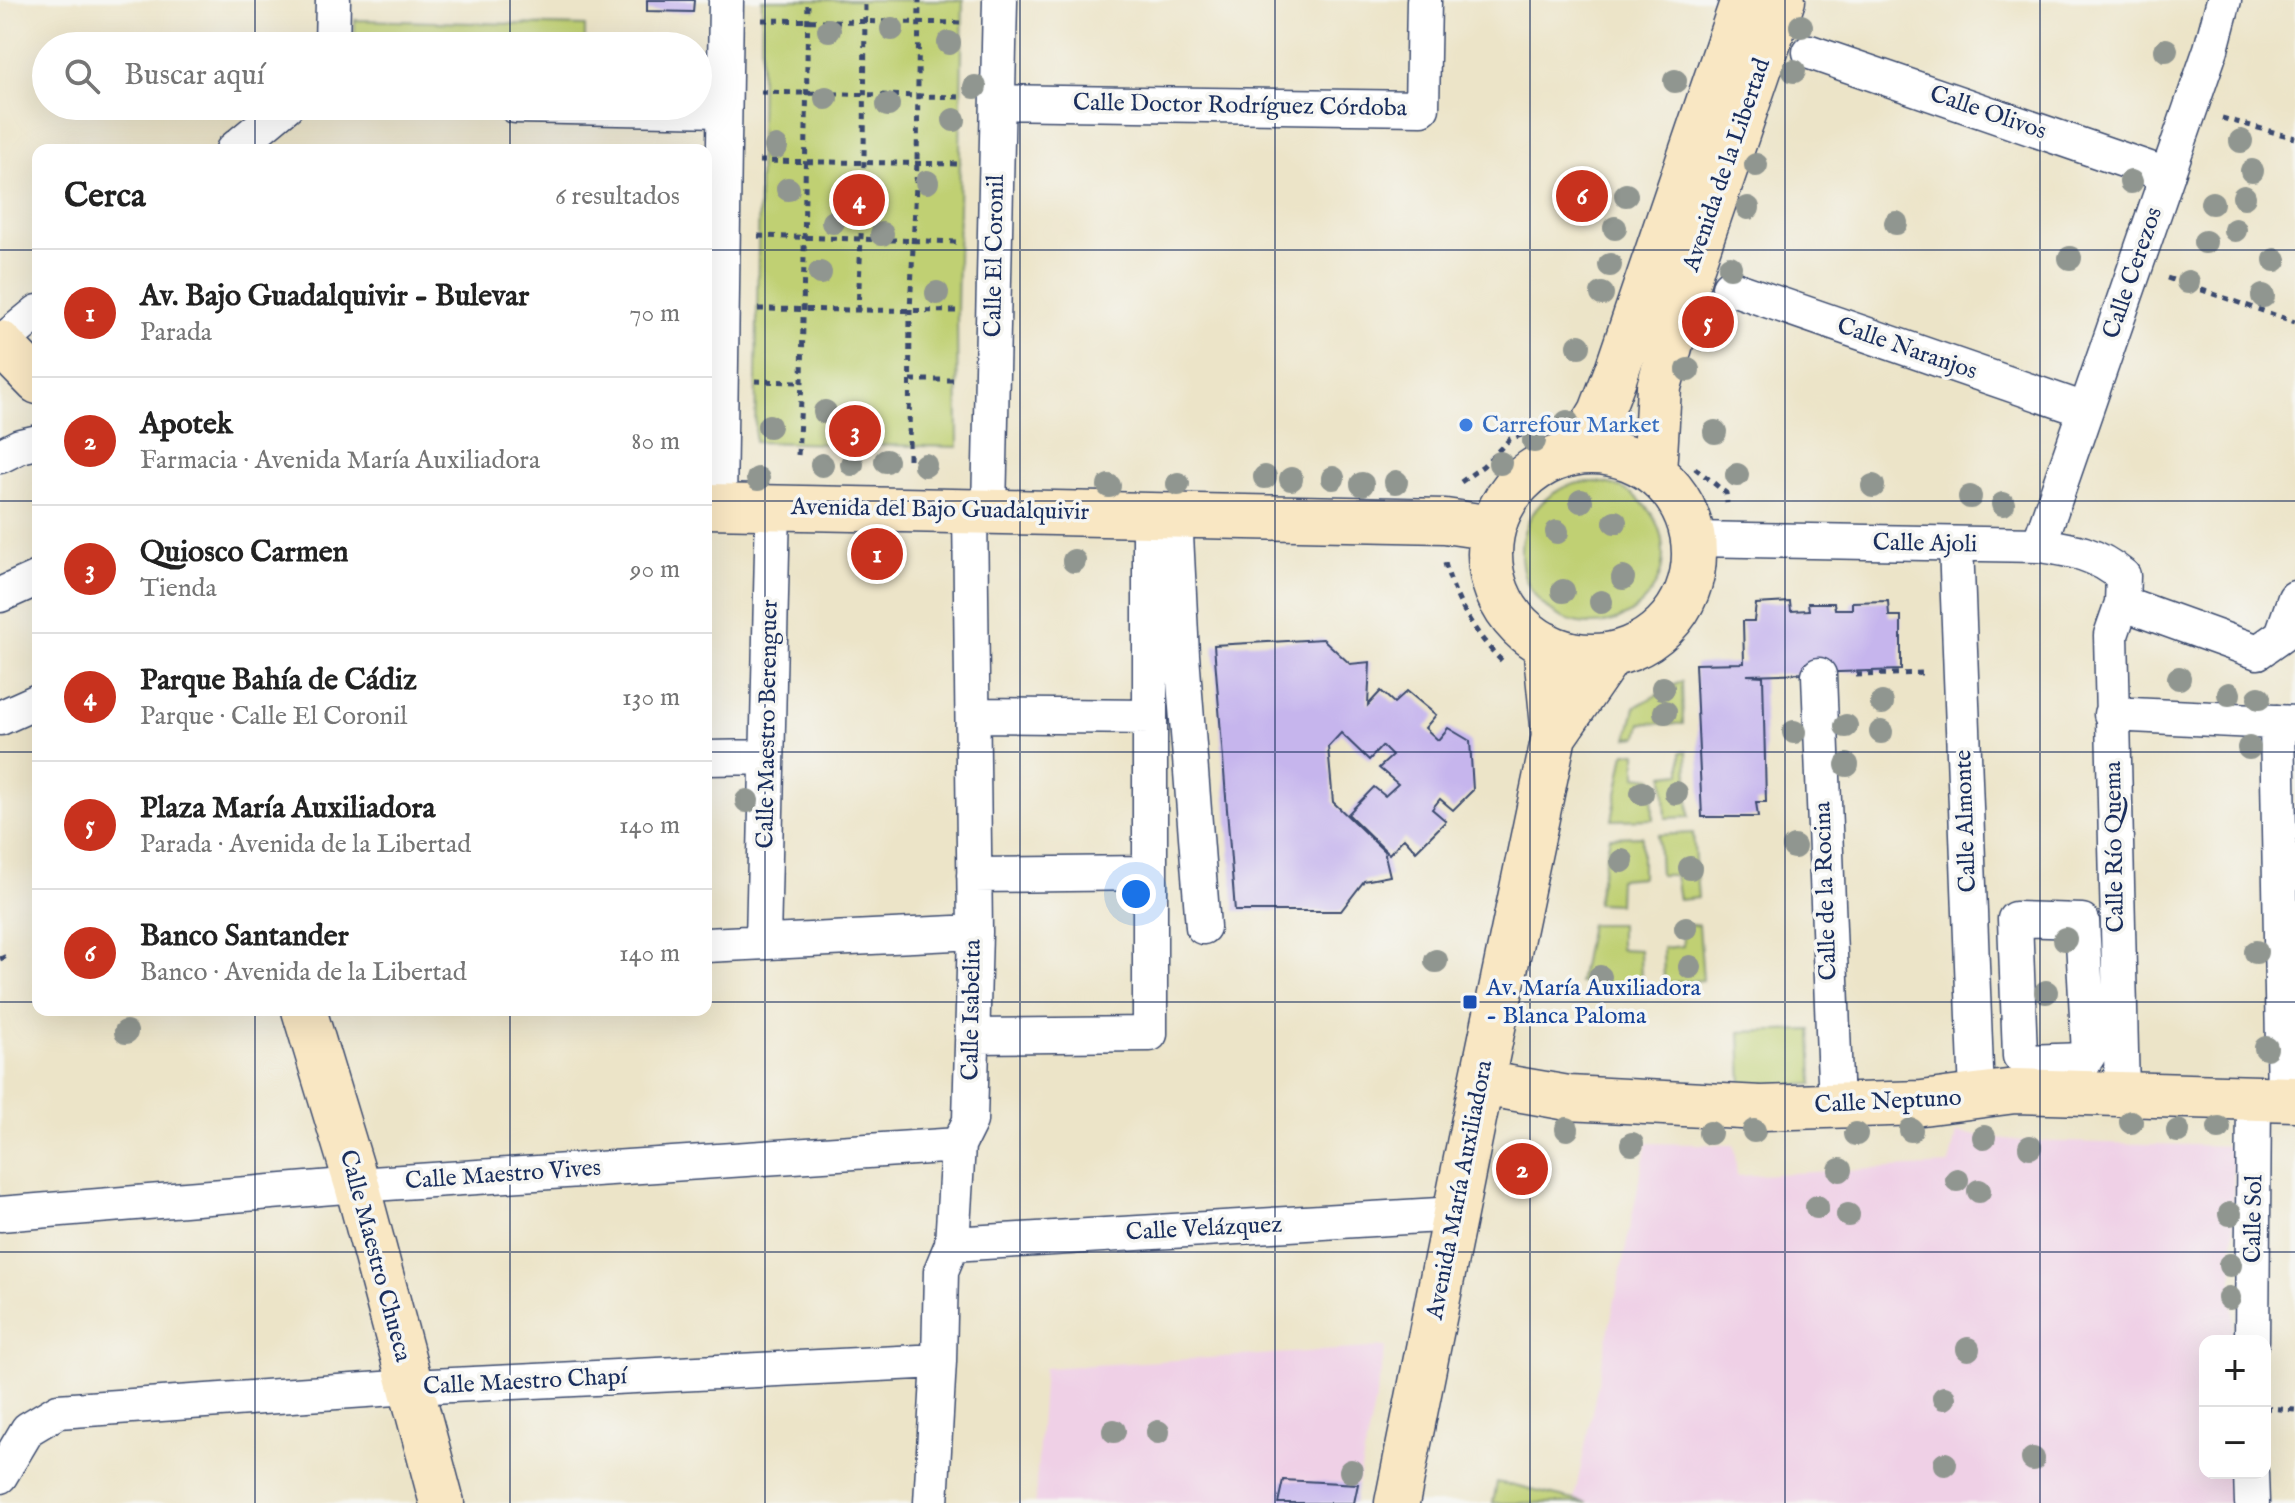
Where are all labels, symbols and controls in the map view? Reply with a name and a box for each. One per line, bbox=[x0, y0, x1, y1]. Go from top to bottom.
search box bbox=[32, 32, 712, 120]
icon: search bbox=[60, 54, 104, 98]
street label: Avenida de la Libertad bbox=[1676, 54, 1778, 277]
text: Buscar aquí bbox=[124, 57, 265, 95]
street label: Calle Olivos bbox=[1926, 79, 2050, 147]
street label: Calle Doctor Rodríguez Córdoba bbox=[1073, 88, 1408, 124]
pin: 6 bbox=[1556, 166, 1608, 226]
pin: 4 bbox=[833, 170, 885, 230]
street label: Calle El Coronil bbox=[978, 174, 1012, 338]
text: Cerca bbox=[64, 175, 146, 218]
text: 6 resultados bbox=[555, 180, 680, 213]
street label: Calle Cerezos bbox=[2096, 203, 2170, 343]
text: Av. Bajo Guadalquivir - Bulevar bbox=[140, 278, 529, 316]
pin: 5 bbox=[1682, 292, 1734, 352]
text: 1 bbox=[85, 297, 95, 330]
text: 70 m bbox=[629, 297, 680, 330]
street label: Calle Naranjos bbox=[1833, 311, 1981, 387]
text: Parada bbox=[140, 316, 212, 349]
pin: 3 bbox=[829, 401, 881, 461]
text: Apotek bbox=[140, 406, 233, 444]
place label: Carrefour Market bbox=[1482, 410, 1660, 441]
marker: Carrefour Market bbox=[1457, 416, 1475, 434]
text: 2 bbox=[84, 425, 96, 458]
text: 80 m bbox=[631, 425, 680, 458]
text: Farmacia · Avenida María Auxiliadora bbox=[140, 444, 540, 477]
street label: Avenida del Bajo Guadalquivir bbox=[789, 492, 1090, 528]
pin: 1 bbox=[851, 524, 903, 584]
street label: Calle Ajoli bbox=[1872, 528, 1978, 560]
text: Quiosco Carmen bbox=[140, 534, 349, 572]
text: 3 bbox=[85, 553, 95, 586]
text: 90 m bbox=[630, 553, 680, 586]
text: Tienda bbox=[140, 572, 217, 605]
street label: Calle Maestro Berenguer bbox=[750, 599, 786, 849]
text: Parque Bahía de Cádiz bbox=[140, 662, 417, 700]
text: 4 bbox=[84, 681, 96, 714]
text: 130 m bbox=[622, 681, 680, 714]
text: Parque · Calle El Coronil bbox=[140, 700, 407, 733]
street label: Calle Almonte bbox=[1948, 749, 1984, 893]
street label: Calle Río Quema bbox=[2098, 760, 2132, 933]
text: Plaza María Auxiliadora bbox=[140, 790, 435, 828]
street label: Calle de la Rocina bbox=[1807, 800, 1845, 981]
text: 5 bbox=[85, 809, 95, 842]
text: 140 m bbox=[619, 809, 680, 842]
text: Parada · Avenida de la Libertad bbox=[140, 828, 471, 861]
your location bbox=[1116, 874, 1156, 914]
text: Banco Santander bbox=[140, 918, 349, 956]
text: 6 bbox=[85, 937, 95, 970]
text: 140 m bbox=[619, 937, 680, 970]
street label: Calle Isabelita bbox=[955, 938, 989, 1081]
text: Banco · Avenida de la Libertad bbox=[140, 956, 467, 989]
place label: Av. María Auxiliadora - Blanca Paloma bbox=[1485, 973, 1701, 1032]
marker: Av. María Auxiliadora - Blanca Paloma bbox=[1461, 993, 1479, 1011]
street label: Avenida María Auxiliadora bbox=[1419, 1057, 1500, 1323]
street label: Calle Neptuno bbox=[1814, 1083, 1962, 1121]
pin: 2 bbox=[1496, 1139, 1548, 1199]
street label: Calle Maestro Chueca bbox=[332, 1147, 418, 1366]
street label: Calle Maestro Vives bbox=[404, 1153, 602, 1197]
street label: Calle Sol bbox=[2238, 1174, 2270, 1264]
street label: Calle Velázquez bbox=[1125, 1209, 1283, 1249]
map controls bbox=[2199, 1335, 2271, 1479]
button: + bbox=[2199, 1335, 2271, 1407]
street label: Calle Maestro Chapí bbox=[422, 1361, 629, 1403]
button: − bbox=[2199, 1407, 2271, 1479]

